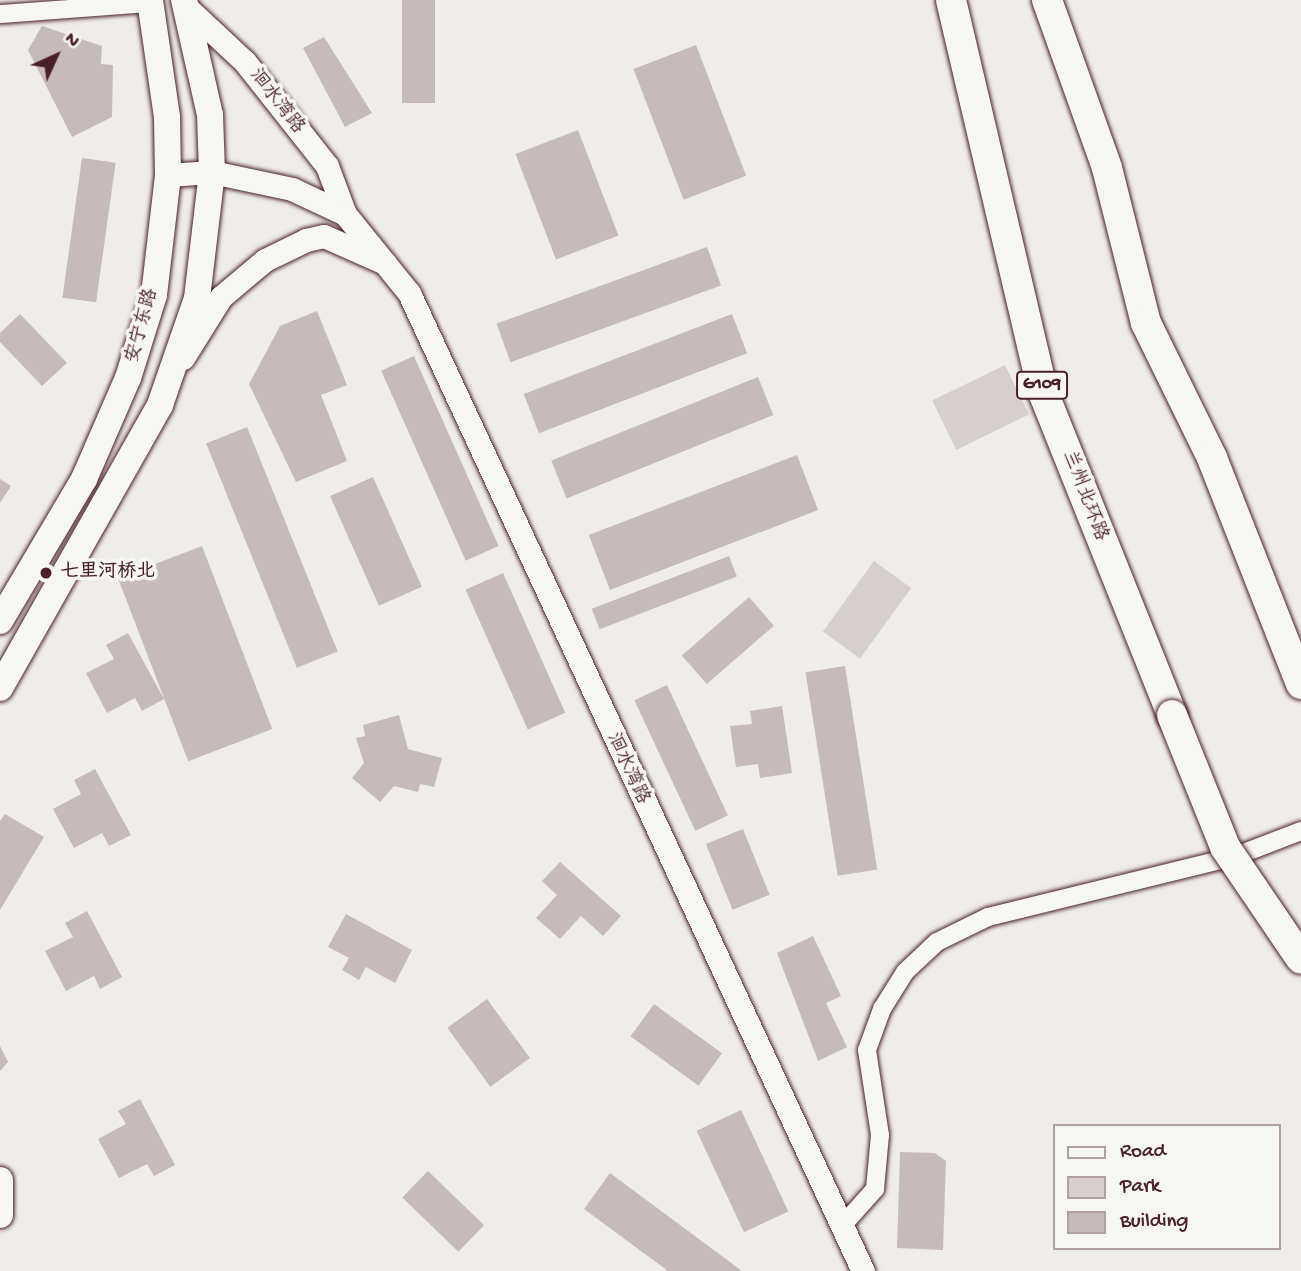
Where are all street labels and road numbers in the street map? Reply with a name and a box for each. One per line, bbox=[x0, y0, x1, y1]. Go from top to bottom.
street label: 洄水湾路 bbox=[244, 65, 308, 139]
street label: 安宁东路 bbox=[122, 286, 164, 366]
road number: G109 bbox=[1016, 370, 1068, 400]
street label: 兰州北环路 bbox=[1056, 448, 1112, 544]
street label: 洄水湾路 bbox=[601, 730, 653, 808]

